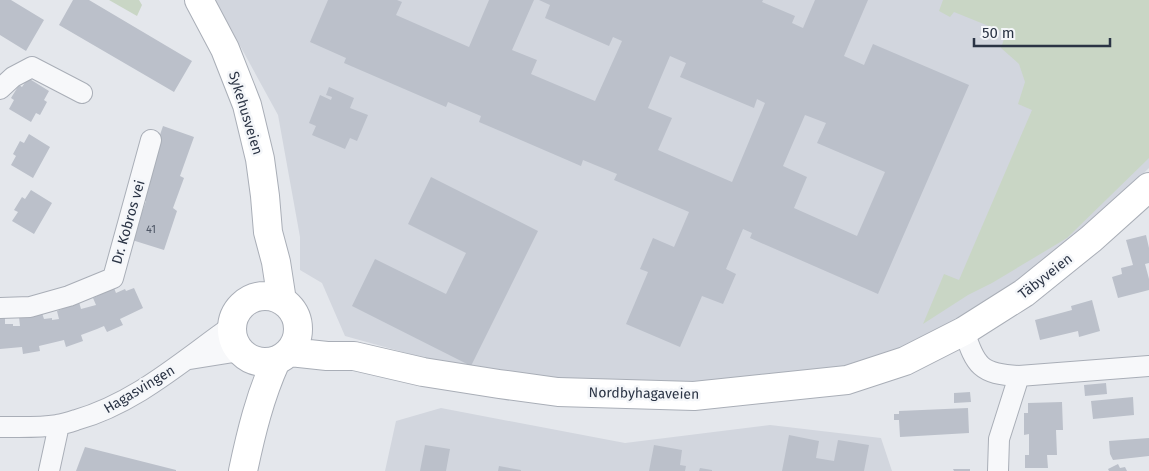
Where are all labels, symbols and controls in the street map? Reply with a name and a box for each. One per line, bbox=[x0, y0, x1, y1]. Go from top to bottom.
scale bar bbox=[974, 15, 1110, 47]
text: 50 m bbox=[982, 24, 1015, 42]
street label: Sykehusveien bbox=[225, 70, 266, 157]
street label: Dr. Kobros vei bbox=[108, 178, 149, 266]
house number: 41 bbox=[146, 223, 156, 236]
street label: Täbyveien bbox=[1015, 250, 1076, 303]
street label: Hagasvingen bbox=[101, 362, 178, 417]
street label: Nordbyhagaveien bbox=[589, 384, 699, 403]

